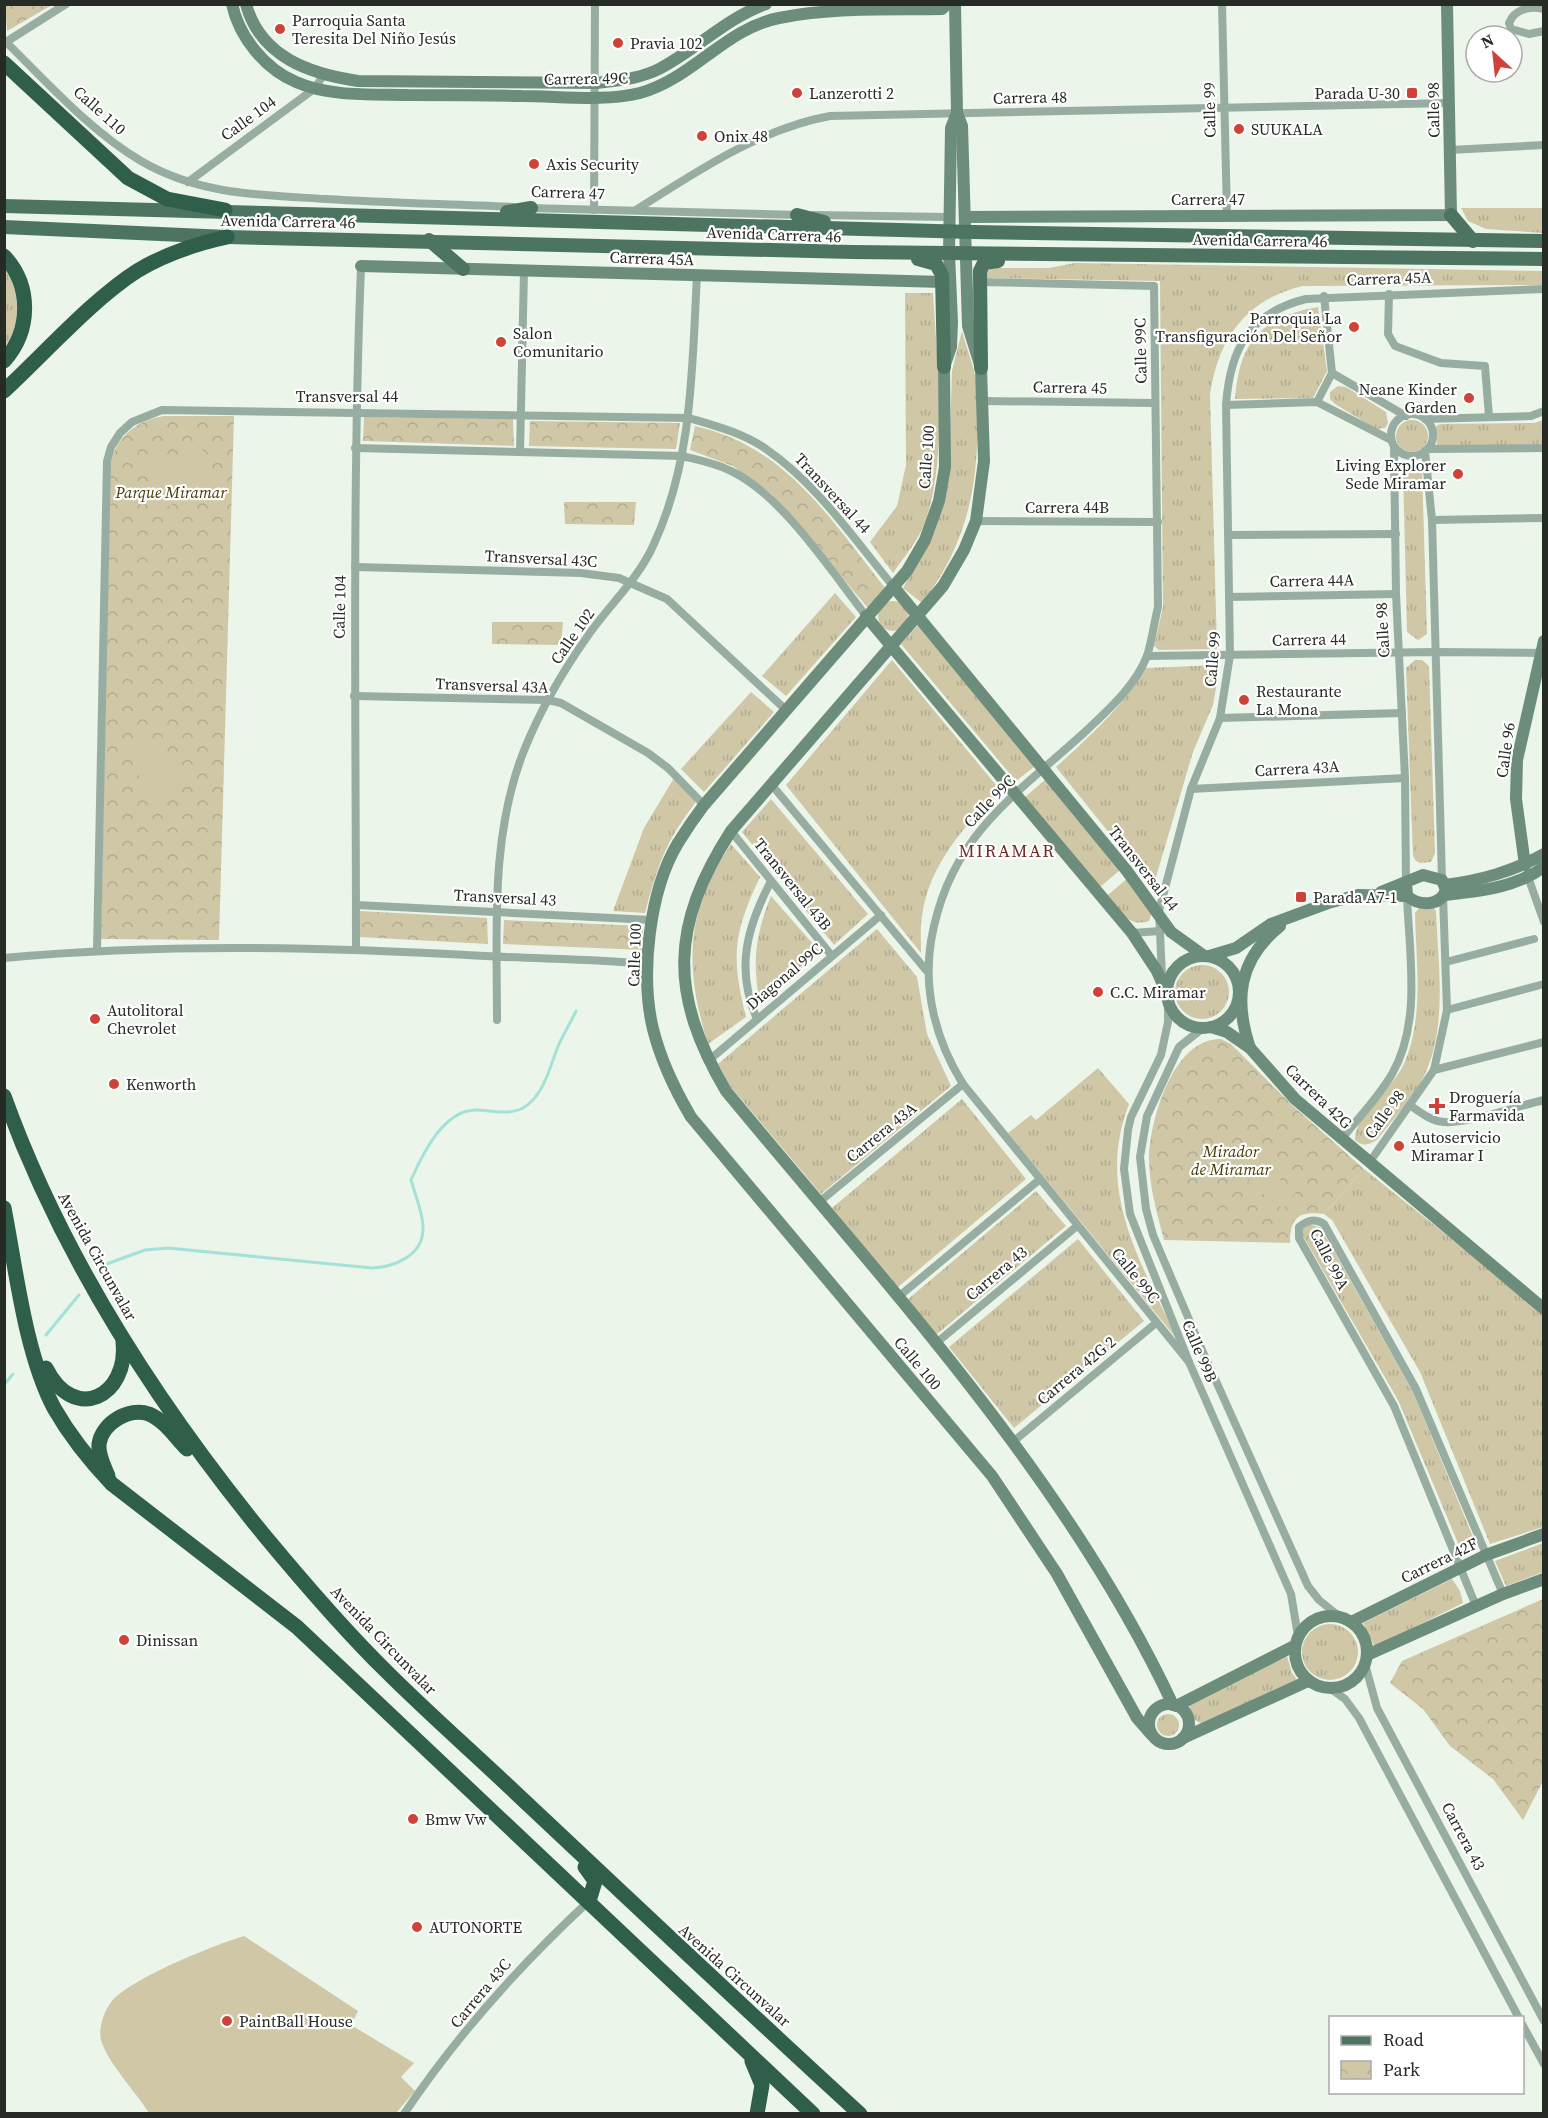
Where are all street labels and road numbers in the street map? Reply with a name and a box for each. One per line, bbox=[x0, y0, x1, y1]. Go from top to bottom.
street label: Carrera 49C bbox=[544, 66, 628, 90]
street label: Calle 110 bbox=[69, 81, 131, 139]
street label: Calle 99 bbox=[1198, 82, 1220, 138]
street label: Calle 98 bbox=[1422, 82, 1444, 138]
street label: Carrera 48 bbox=[993, 85, 1067, 109]
street label: Calle 104 bbox=[216, 90, 280, 146]
street label: Carrera 47 bbox=[531, 180, 605, 204]
street label: Carrera 47 bbox=[1171, 188, 1245, 210]
street label: Avenida Carrera 46 bbox=[220, 209, 356, 233]
street label: Avenida Carrera 46 bbox=[706, 221, 842, 247]
street label: Avenida Carrera 46 bbox=[1192, 228, 1328, 252]
street label: Carrera 45A bbox=[609, 246, 695, 270]
street label: Carrera 45A bbox=[1346, 266, 1432, 290]
street label: Calle 99C bbox=[1128, 318, 1152, 384]
street label: Carrera 45 bbox=[1033, 375, 1107, 399]
street label: Transversal 44 bbox=[296, 385, 398, 407]
street label: Calle 100 bbox=[913, 424, 939, 490]
street label: Transversal 44 bbox=[790, 448, 876, 538]
street label: Carrera 44B bbox=[1025, 496, 1109, 518]
street label: Transversal 43C bbox=[484, 544, 598, 572]
street label: Carrera 44A bbox=[1269, 568, 1355, 592]
street label: Calle 104 bbox=[327, 575, 351, 639]
street label: Calle 98 bbox=[1370, 602, 1394, 658]
street label: Calle 102 bbox=[545, 604, 599, 668]
street label: Carrera 44 bbox=[1272, 627, 1346, 651]
street label: Calle 99 bbox=[1199, 630, 1225, 688]
street label: Transversal 43A bbox=[435, 672, 549, 698]
street label: Calle 96 bbox=[1490, 721, 1520, 779]
street label: Carrera 43A bbox=[1254, 755, 1340, 781]
street label: Calle 99C bbox=[958, 770, 1020, 832]
street label: Transversal 44 bbox=[1104, 821, 1184, 915]
street label: Transversal 43B bbox=[749, 833, 837, 935]
street label: Transversal 43 bbox=[453, 883, 557, 911]
street label: Calle 100 bbox=[622, 923, 646, 987]
street label: Diagonal 99C bbox=[741, 938, 827, 1014]
street label: Carrera 42G bbox=[1281, 1059, 1357, 1134]
street label: Calle 98 bbox=[1359, 1085, 1409, 1143]
street label: Carrera 43A bbox=[841, 1097, 921, 1167]
street label: Avenida Circunvalar bbox=[53, 1188, 143, 1325]
street label: Calle 99A bbox=[1305, 1224, 1355, 1294]
street label: Carrera 43 bbox=[961, 1241, 1031, 1305]
street label: Calle 99C bbox=[1107, 1243, 1165, 1307]
street label: Calle 99B bbox=[1177, 1316, 1223, 1386]
street label: Carrera 42G 2 bbox=[1032, 1330, 1120, 1410]
street label: Calle 100 bbox=[889, 1332, 947, 1394]
street label: Carrera 42F bbox=[1397, 1532, 1481, 1588]
street label: Avenida Circunvalar bbox=[326, 1581, 442, 1700]
street label: Carrera 43 bbox=[1437, 1798, 1491, 1874]
street label: Avenida Circunvalar bbox=[674, 1919, 796, 2032]
street label: Carrera 43C bbox=[444, 1954, 516, 2032]

